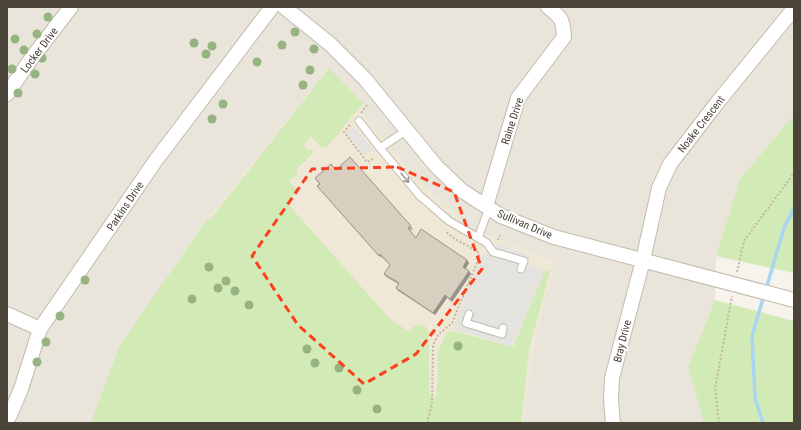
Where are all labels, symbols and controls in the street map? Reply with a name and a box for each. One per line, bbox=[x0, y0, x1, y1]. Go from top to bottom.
street label: Locker Drive bbox=[18, 25, 61, 76]
street label: Noake Crescent bbox=[675, 93, 728, 155]
street label: Raine Drive bbox=[499, 96, 526, 146]
one-way arrow bbox=[400, 173, 409, 183]
street label: Parkins Drive bbox=[104, 179, 147, 234]
street label: Sullivan Drive bbox=[495, 207, 554, 242]
street label: Bray Drive bbox=[611, 318, 634, 364]

